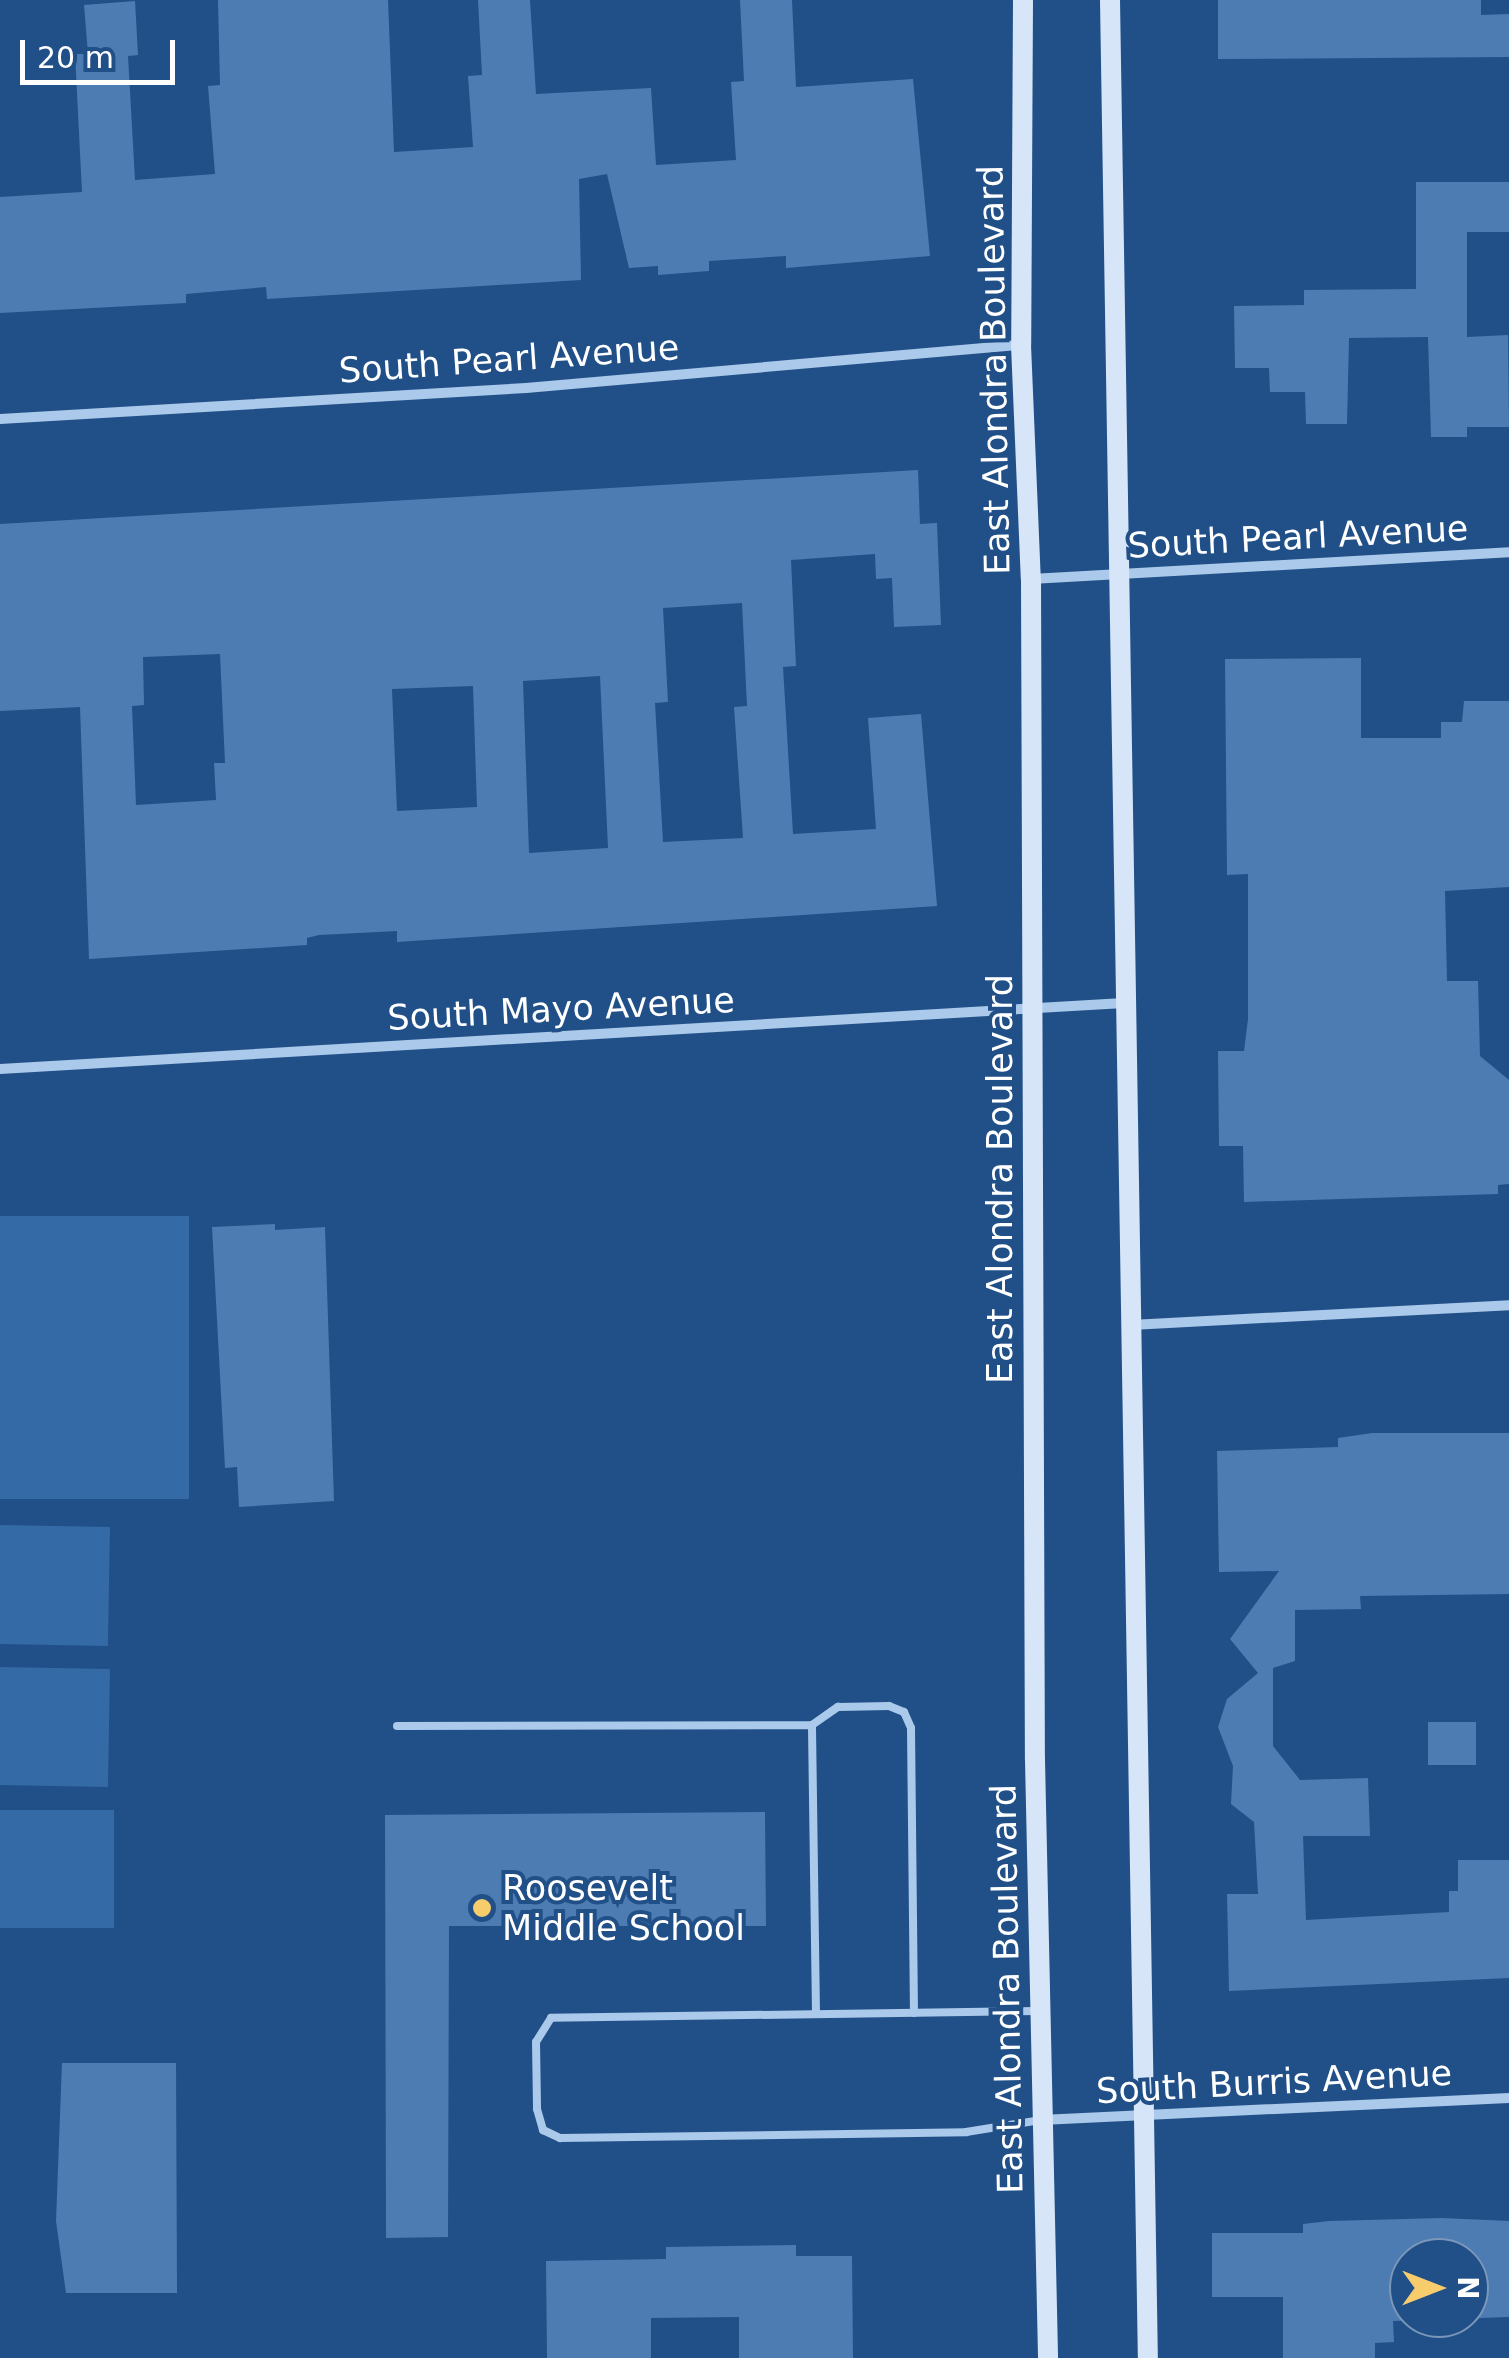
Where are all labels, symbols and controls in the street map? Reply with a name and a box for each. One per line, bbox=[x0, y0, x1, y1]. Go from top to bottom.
scale bar bbox=[25, 20, 180, 82]
text: 20 m bbox=[37, 40, 114, 75]
street label: East Alondra Boulevard bbox=[969, 165, 1019, 575]
street label: South Pearl Avenue bbox=[337, 326, 681, 392]
street label: South Pearl Avenue bbox=[1127, 507, 1469, 567]
street label: East Alondra Boulevard bbox=[979, 974, 1021, 1384]
street label: South Mayo Avenue bbox=[386, 979, 736, 1039]
street label: East Alondra Boulevard bbox=[982, 1784, 1032, 2194]
place label: Roosevelt Middle School bbox=[502, 1867, 745, 1949]
marker: Roosevelt Middle School bbox=[471, 1897, 493, 1919]
street label: South Burris Avenue bbox=[1095, 2052, 1453, 2112]
north arrow bbox=[1389, 2238, 1489, 2338]
text: N bbox=[1451, 2276, 1484, 2300]

